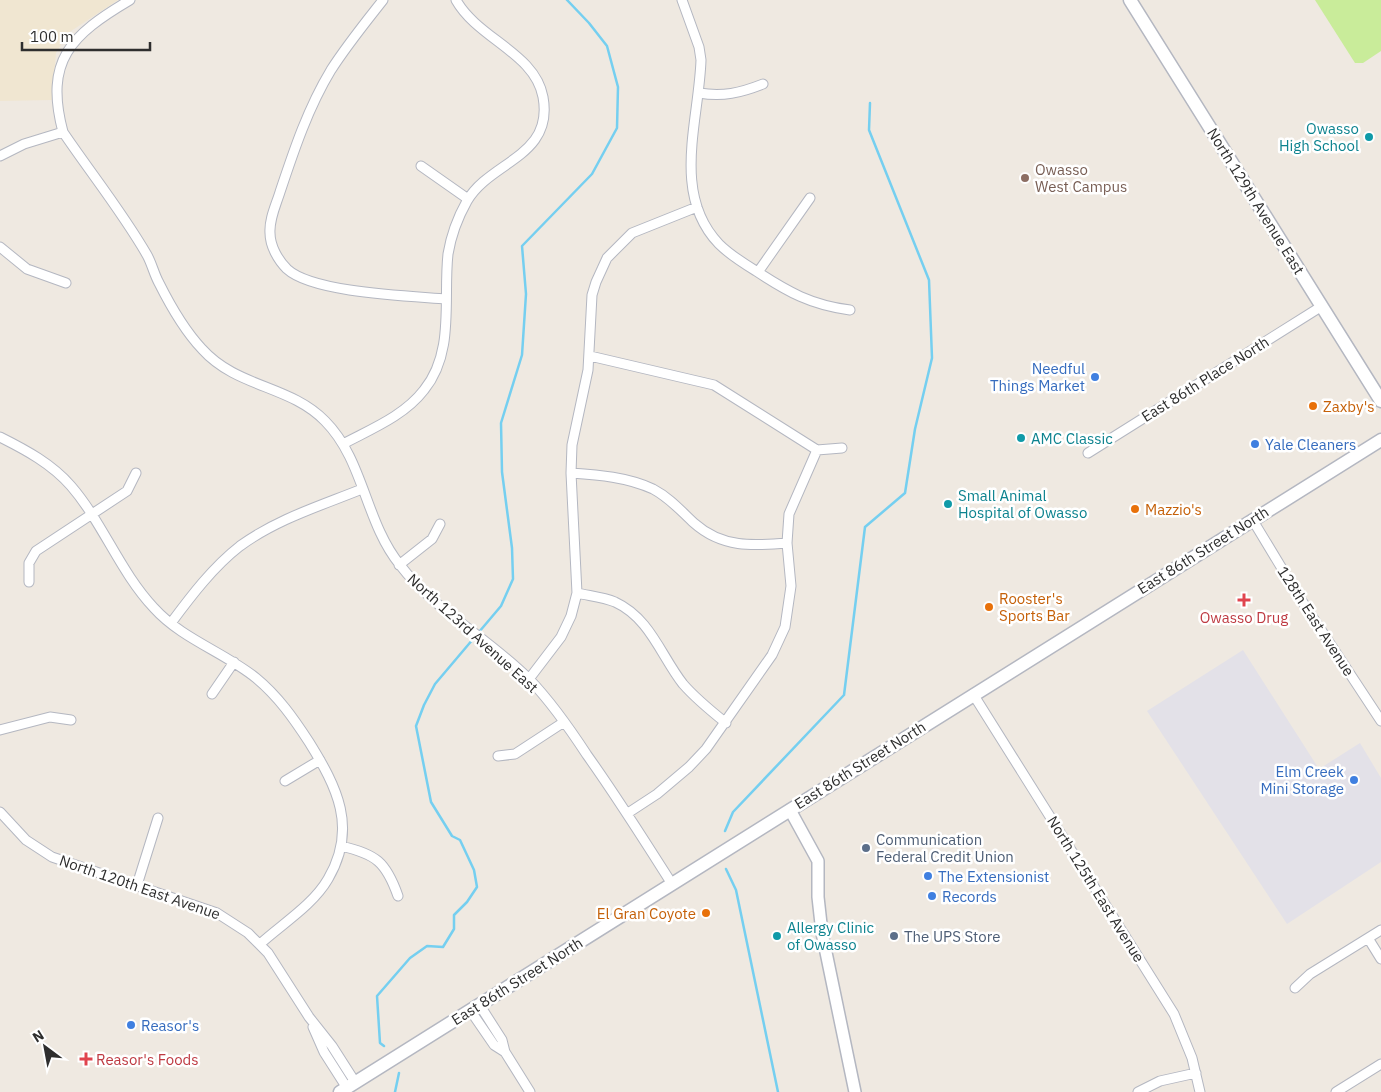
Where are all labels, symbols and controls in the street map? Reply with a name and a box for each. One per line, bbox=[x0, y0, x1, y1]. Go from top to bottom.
scale bar bbox=[22, 20, 150, 52]
text: 100 m bbox=[30, 27, 74, 46]
place label: Owasso High School bbox=[1279, 119, 1359, 155]
street label: North 129th Avenue East bbox=[1203, 124, 1309, 278]
marker: Owasso High School bbox=[1363, 131, 1375, 143]
place label: Owasso West Campus bbox=[1035, 160, 1127, 196]
marker: Owasso West Campus bbox=[1019, 172, 1031, 184]
street label: East 86th Place North bbox=[1138, 332, 1272, 426]
place label: Needful Things Market bbox=[990, 359, 1085, 395]
marker: Needful Things Market bbox=[1089, 371, 1101, 383]
place label: Zaxby's bbox=[1323, 397, 1375, 416]
marker: Zaxby's bbox=[1307, 400, 1319, 412]
place label: AMC Classic bbox=[1031, 429, 1113, 448]
marker: AMC Classic bbox=[1015, 432, 1027, 444]
place label: Yale Cleaners bbox=[1265, 435, 1356, 454]
marker: Yale Cleaners bbox=[1249, 438, 1261, 450]
place label: Small Animal Hospital of Owasso bbox=[958, 486, 1087, 522]
marker: Small Animal Hospital of Owasso bbox=[942, 498, 954, 510]
place label: Mazzio's bbox=[1145, 500, 1202, 519]
street label: East 86th Street North bbox=[1134, 502, 1272, 598]
marker: Mazzio's bbox=[1129, 503, 1141, 515]
street label: 128th East Avenue bbox=[1273, 562, 1359, 680]
street label: North 123rd Avenue East bbox=[404, 569, 542, 697]
place label: Rooster's Sports Bar bbox=[999, 589, 1070, 625]
marker: Owasso Drug bbox=[1238, 594, 1250, 606]
marker: Rooster's Sports Bar bbox=[983, 601, 995, 613]
place label: Owasso Drug bbox=[1200, 608, 1288, 627]
street label: East 86th Street North bbox=[791, 717, 929, 813]
place label: Elm Creek Mini Storage bbox=[1260, 762, 1344, 798]
marker: Elm Creek Mini Storage bbox=[1348, 774, 1360, 786]
street label: North 125th East Avenue bbox=[1043, 812, 1149, 966]
place label: Communication Federal Credit Union bbox=[876, 830, 1014, 866]
marker: Communication Federal Credit Union bbox=[860, 842, 872, 854]
street label: North 120th East Avenue bbox=[57, 850, 223, 924]
place label: The Extensionist bbox=[938, 867, 1049, 886]
marker: The Extensionist bbox=[922, 870, 934, 882]
place label: Records bbox=[942, 887, 997, 906]
marker: Records bbox=[926, 890, 938, 902]
place label: El Gran Coyote bbox=[597, 904, 696, 923]
marker: El Gran Coyote bbox=[700, 907, 712, 919]
place label: Allergy Clinic of Owasso bbox=[787, 918, 875, 954]
place label: The UPS Store bbox=[904, 927, 1000, 946]
marker: Allergy Clinic of Owasso bbox=[771, 930, 783, 942]
marker: The UPS Store bbox=[888, 930, 900, 942]
street label: East 86th Street North bbox=[448, 933, 586, 1029]
place label: Reasor's bbox=[141, 1016, 199, 1035]
marker: Reasor's bbox=[125, 1019, 137, 1031]
north arrow bbox=[20, 1022, 70, 1072]
text: N bbox=[29, 1026, 47, 1046]
place label: Reasor's Foods bbox=[96, 1050, 199, 1069]
marker: Reasor's Foods bbox=[80, 1053, 92, 1065]

